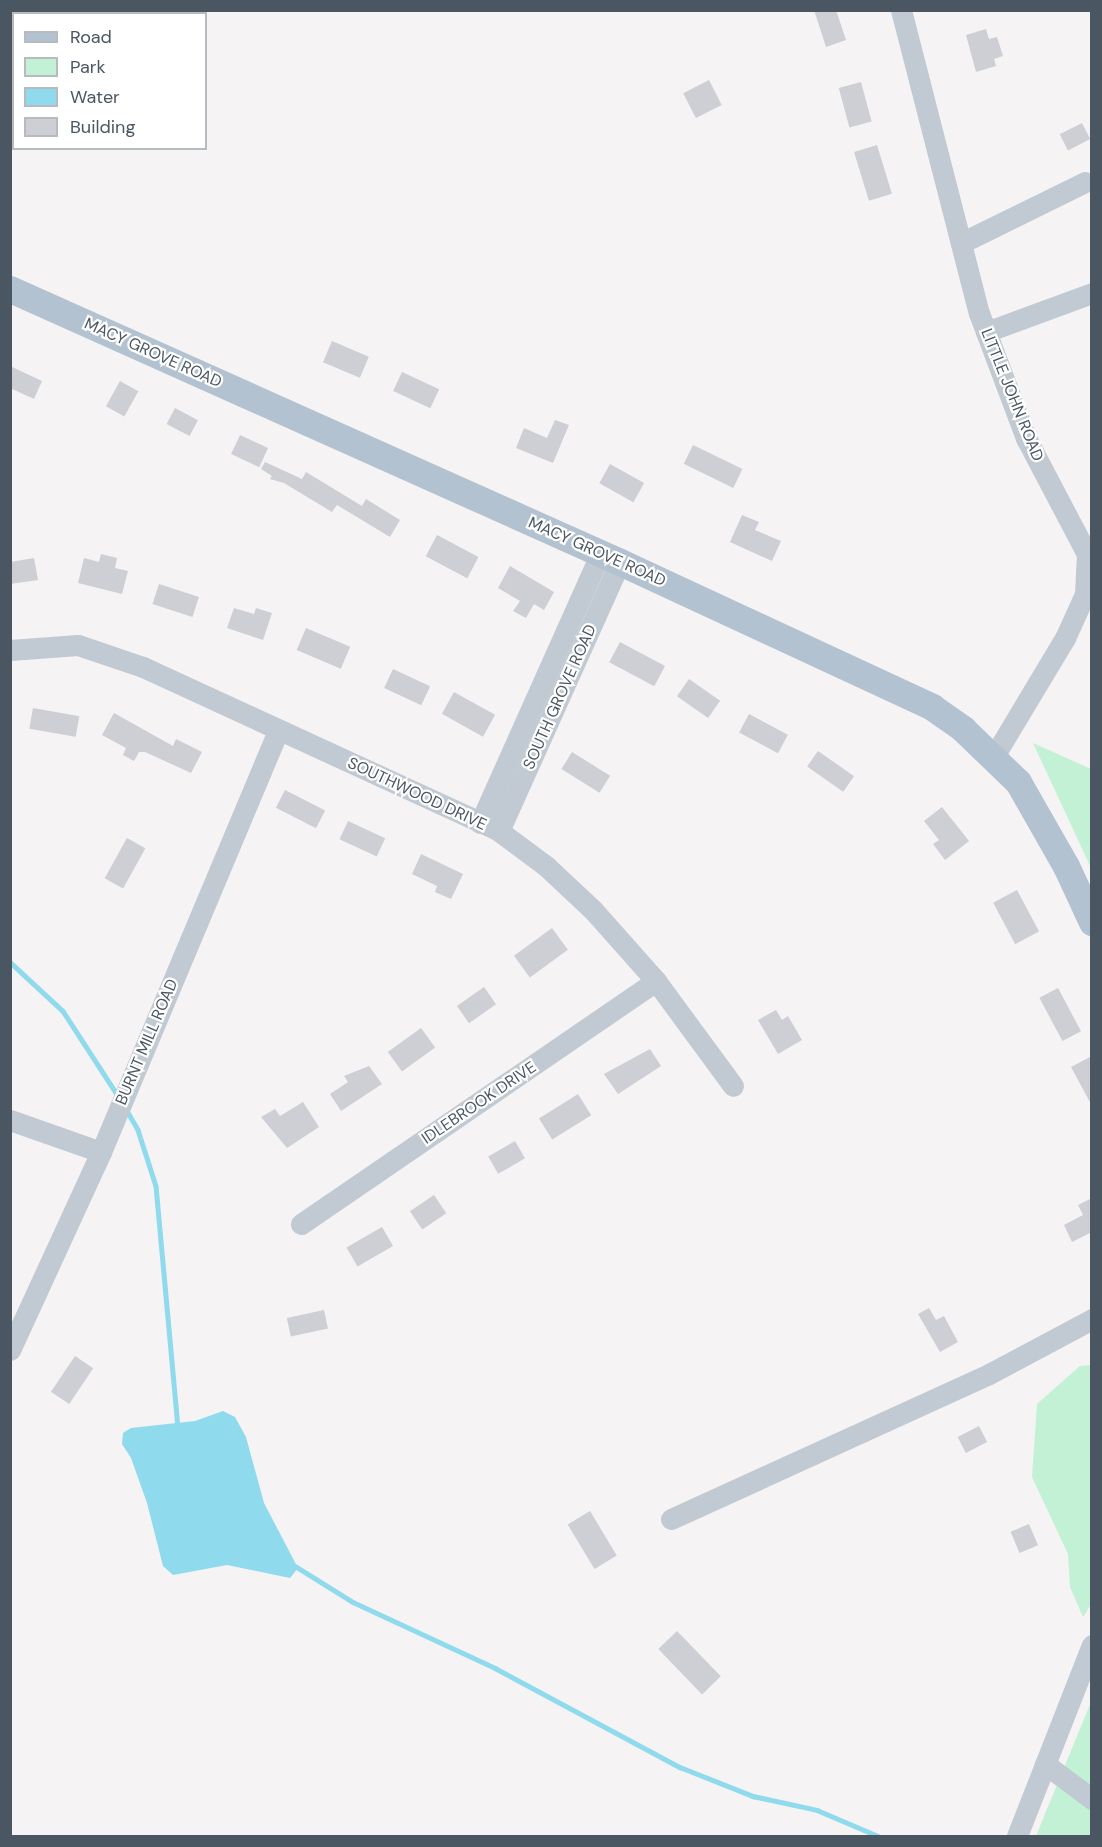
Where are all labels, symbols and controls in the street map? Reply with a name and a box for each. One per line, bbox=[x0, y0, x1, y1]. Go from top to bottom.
legend bbox=[12, 12, 207, 150]
text: Road bbox=[70, 25, 112, 49]
text: Park bbox=[70, 55, 106, 79]
text: Water bbox=[70, 85, 120, 109]
text: Building bbox=[70, 115, 135, 139]
street label: MACY GROVE ROAD bbox=[81, 314, 225, 392]
street label: LITTLE JOHN ROAD bbox=[977, 326, 1047, 464]
street label: MACY GROVE ROAD bbox=[525, 513, 669, 591]
street label: SOUTH GROVE ROAD bbox=[519, 622, 601, 772]
street label: SOUTHWOOD DRIVE bbox=[344, 753, 490, 835]
street label: BURNT MILL ROAD bbox=[112, 976, 182, 1108]
street label: IDLEBROOK DRIVE bbox=[418, 1058, 540, 1148]

